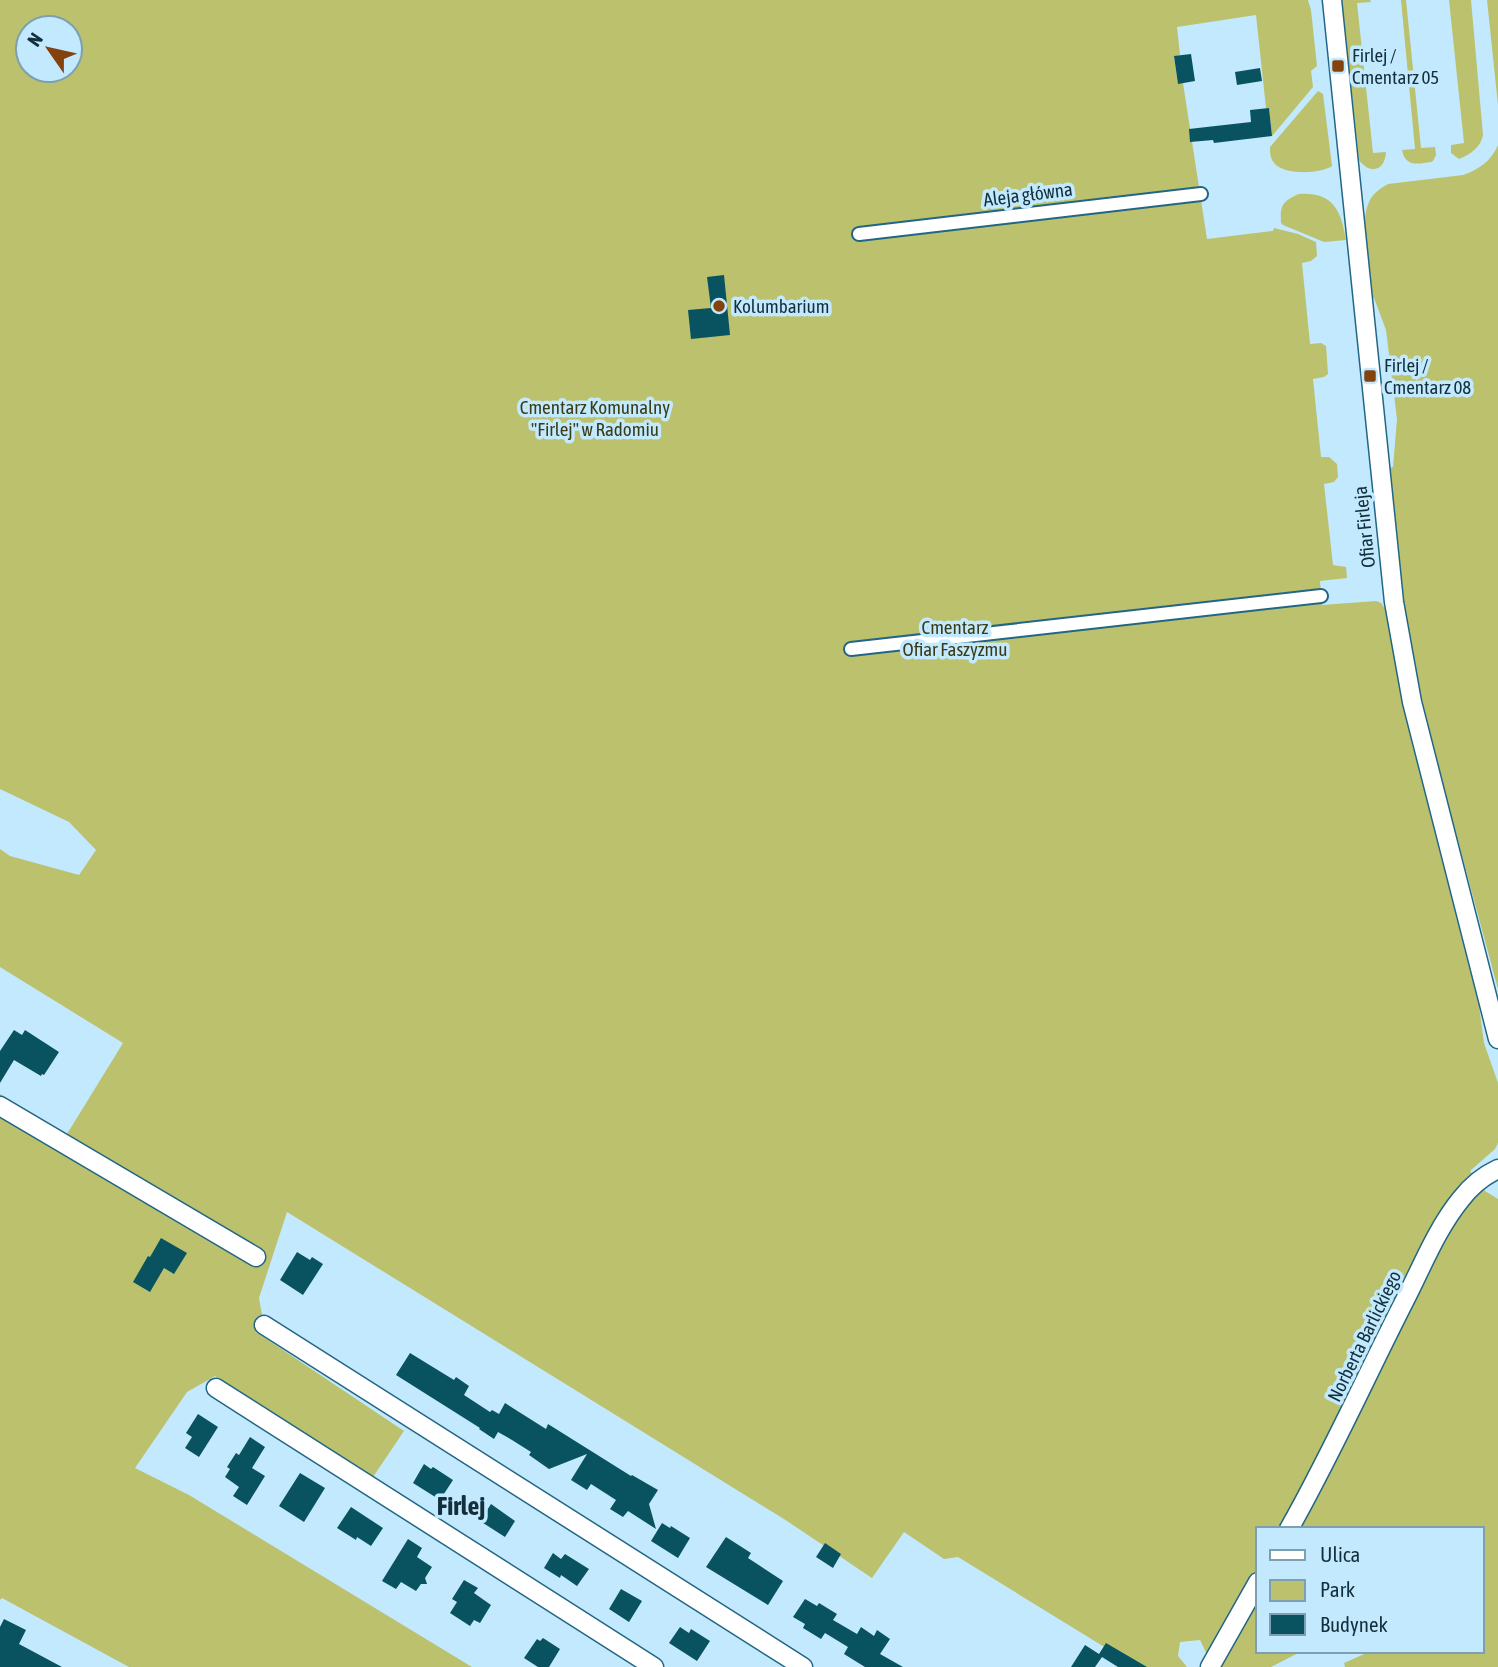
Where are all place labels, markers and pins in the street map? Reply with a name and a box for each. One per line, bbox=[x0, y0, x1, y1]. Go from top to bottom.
place label: Firlej / Cmentarz 05 bbox=[1352, 44, 1439, 88]
marker: Firlej / Cmentarz 05 bbox=[1330, 58, 1346, 74]
place label: Kolumbarium bbox=[733, 295, 829, 317]
marker: Kolumbarium bbox=[711, 298, 727, 314]
place label: Firlej / Cmentarz 08 bbox=[1384, 354, 1471, 398]
marker: Firlej / Cmentarz 08 bbox=[1362, 368, 1378, 384]

